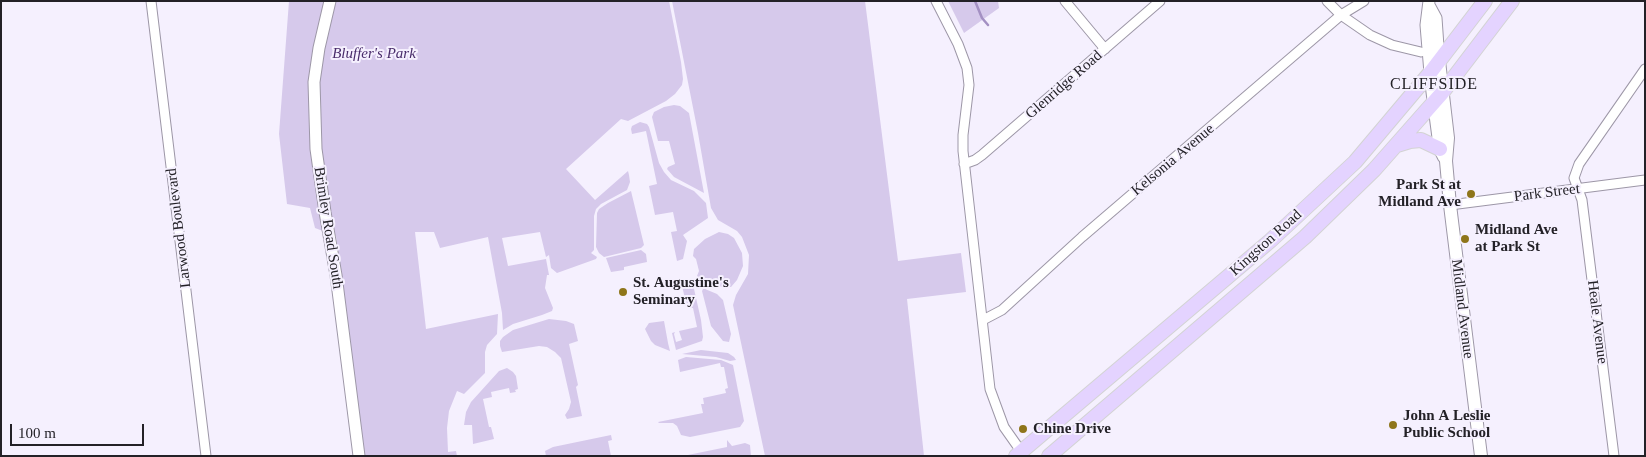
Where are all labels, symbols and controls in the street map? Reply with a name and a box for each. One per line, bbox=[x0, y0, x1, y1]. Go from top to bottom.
park label: Bluffer's Park bbox=[332, 45, 416, 63]
street label: Glenridge Road bbox=[1022, 47, 1106, 123]
district label: CLIFFSIDE bbox=[1389, 75, 1479, 95]
street label: Kelsonia Avenue bbox=[1128, 120, 1218, 200]
street label: Brimley Road South bbox=[309, 166, 347, 290]
street label: Larwood Boulevard bbox=[163, 167, 195, 289]
place label: Park St at Midland Ave bbox=[1378, 176, 1461, 211]
street label: Park Street bbox=[1513, 180, 1581, 206]
marker: Park St at Midland Ave bbox=[1465, 188, 1477, 200]
street label: Kingston Road bbox=[1226, 206, 1306, 280]
place label: Midland Ave at Park St bbox=[1475, 221, 1558, 256]
marker: Midland Ave at Park St bbox=[1459, 233, 1471, 245]
street label: Midland Avenue bbox=[1447, 258, 1477, 360]
place label: St. Augustine's Seminary bbox=[633, 274, 729, 309]
street label: Heale Avenue bbox=[1583, 279, 1611, 365]
marker: St. Augustine's Seminary bbox=[617, 286, 629, 298]
place label: John A Leslie Public School bbox=[1403, 407, 1491, 442]
scale bar bbox=[12, 414, 146, 446]
marker: John A Leslie Public School bbox=[1387, 419, 1399, 431]
place label: Chine Drive bbox=[1033, 420, 1111, 438]
marker: Chine Drive bbox=[1017, 423, 1029, 435]
text: 100 m bbox=[18, 425, 56, 441]

